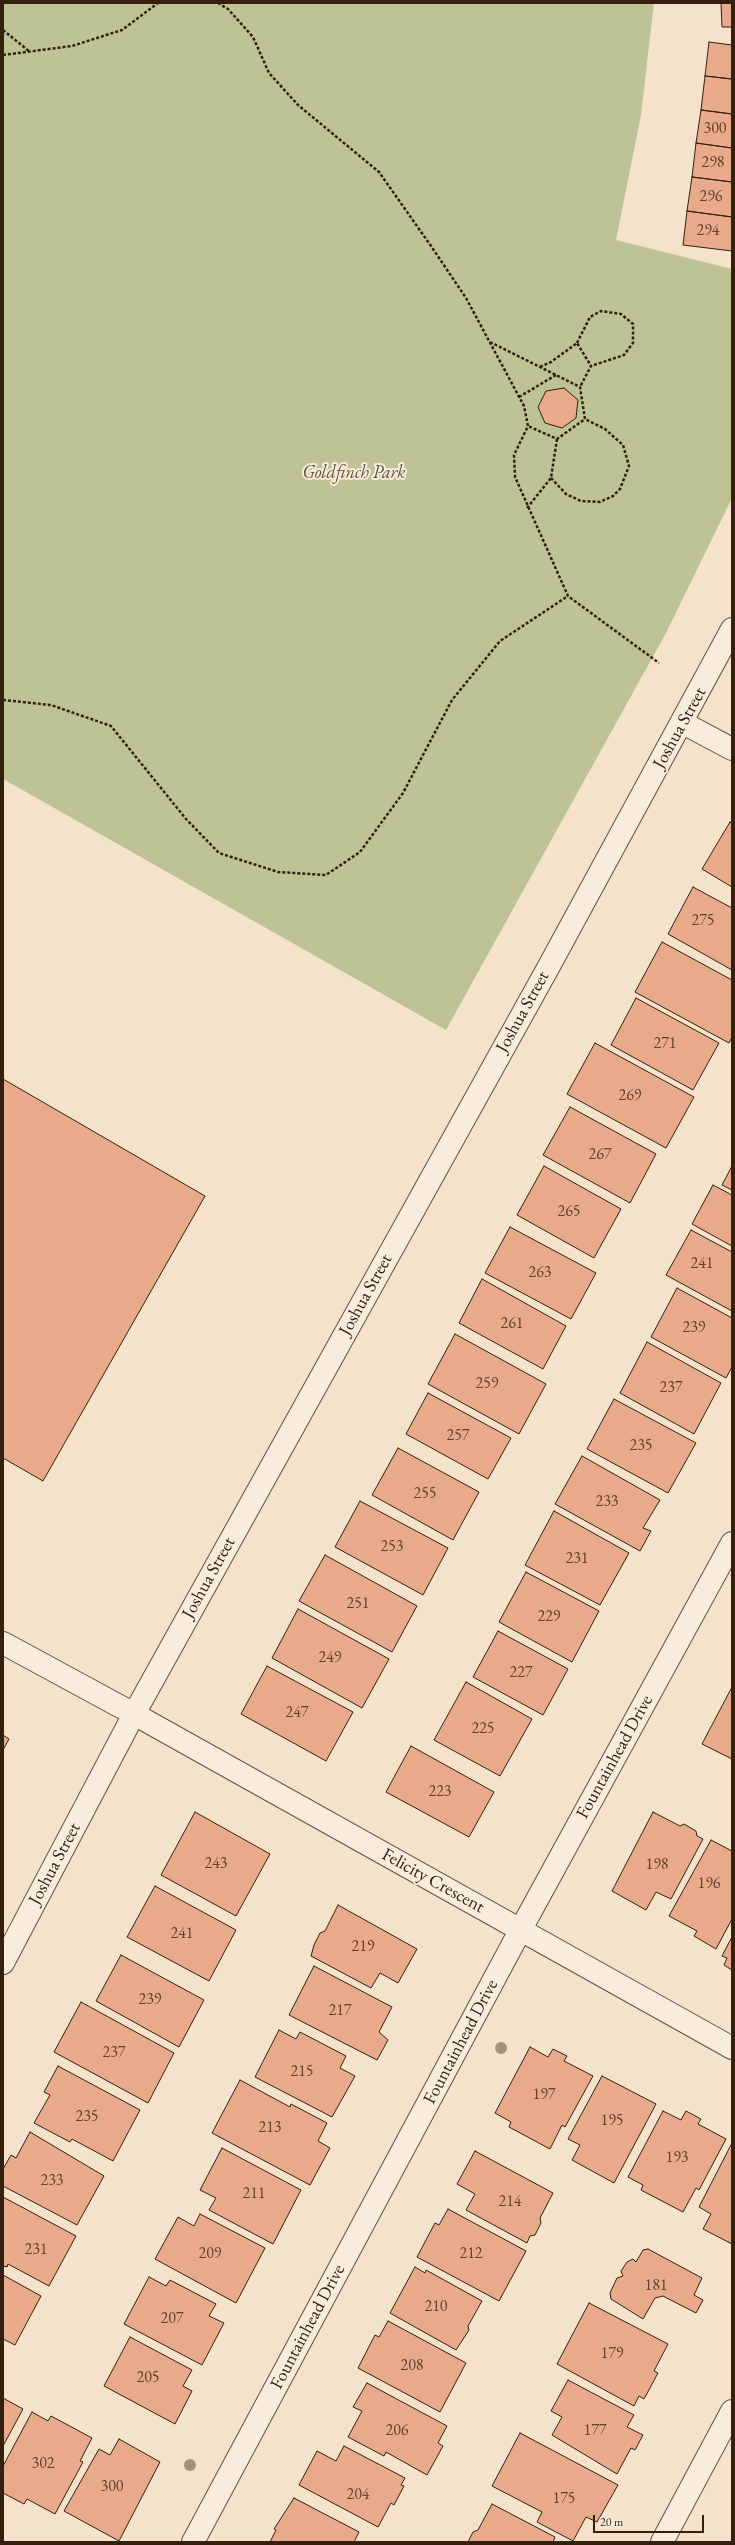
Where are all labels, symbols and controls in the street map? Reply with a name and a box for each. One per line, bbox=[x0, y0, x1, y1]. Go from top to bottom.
house number: 300 bbox=[703, 119, 727, 139]
house number: 298 bbox=[701, 153, 725, 173]
house number: 296 bbox=[699, 187, 723, 207]
house number: 294 bbox=[696, 221, 720, 241]
park label: Goldfinch Park bbox=[302, 462, 406, 484]
street label: Joshua Street bbox=[649, 683, 711, 773]
house number: 275 bbox=[691, 911, 715, 931]
street label: Joshua Street bbox=[492, 967, 554, 1057]
house number: 271 bbox=[653, 1034, 677, 1054]
house number: 269 bbox=[618, 1086, 642, 1106]
house number: 267 bbox=[588, 1145, 612, 1165]
house number: 265 bbox=[557, 1202, 581, 1222]
street label: Joshua Street bbox=[335, 1250, 397, 1340]
house number: 241 bbox=[690, 1254, 714, 1274]
house number: 263 bbox=[528, 1263, 552, 1283]
house number: 261 bbox=[500, 1314, 524, 1334]
house number: 239 bbox=[682, 1318, 706, 1338]
house number: 259 bbox=[475, 1374, 499, 1394]
house number: 237 bbox=[659, 1378, 683, 1398]
house number: 257 bbox=[446, 1426, 470, 1446]
house number: 235 bbox=[629, 1436, 653, 1456]
house number: 255 bbox=[413, 1484, 437, 1504]
house number: 233 bbox=[595, 1492, 619, 1512]
street label: Joshua Street bbox=[178, 1533, 240, 1623]
house number: 253 bbox=[380, 1537, 404, 1557]
house number: 231 bbox=[565, 1549, 589, 1569]
house number: 251 bbox=[346, 1594, 370, 1614]
house number: 229 bbox=[537, 1607, 561, 1627]
house number: 249 bbox=[318, 1648, 342, 1668]
house number: 227 bbox=[509, 1663, 533, 1683]
street label: Fountainhead Drive bbox=[572, 1691, 658, 1823]
house number: 247 bbox=[285, 1703, 309, 1723]
house number: 225 bbox=[471, 1719, 495, 1739]
house number: 223 bbox=[428, 1782, 452, 1802]
street label: Joshua Street bbox=[24, 1819, 86, 1909]
street label: Felicity Crescent bbox=[378, 1844, 488, 1918]
house number: 243 bbox=[204, 1854, 228, 1874]
house number: 198 bbox=[645, 1855, 669, 1875]
house number: 196 bbox=[697, 1874, 721, 1894]
house number: 241 bbox=[170, 1924, 194, 1944]
house number: 219 bbox=[351, 1937, 375, 1957]
street label: Fountainhead Drive bbox=[419, 1976, 503, 2108]
house number: 239 bbox=[138, 1990, 162, 2010]
house number: 217 bbox=[328, 2001, 352, 2021]
house number: 237 bbox=[102, 2043, 126, 2063]
house number: 215 bbox=[290, 2062, 314, 2082]
house number: 197 bbox=[532, 2085, 556, 2105]
house number: 235 bbox=[75, 2107, 99, 2127]
house number: 195 bbox=[600, 2111, 624, 2131]
house number: 213 bbox=[258, 2118, 282, 2138]
house number: 193 bbox=[665, 2148, 689, 2168]
house number: 233 bbox=[40, 2171, 64, 2191]
house number: 211 bbox=[242, 2184, 266, 2204]
house number: 214 bbox=[498, 2192, 522, 2212]
house number: 231 bbox=[24, 2240, 48, 2260]
house number: 209 bbox=[198, 2244, 222, 2264]
house number: 212 bbox=[459, 2244, 483, 2264]
street label: Fountainhead Drive bbox=[266, 2261, 350, 2393]
house number: 181 bbox=[644, 2276, 668, 2296]
house number: 210 bbox=[424, 2297, 448, 2317]
house number: 207 bbox=[160, 2309, 184, 2329]
house number: 179 bbox=[600, 2344, 624, 2364]
house number: 208 bbox=[400, 2356, 424, 2376]
house number: 205 bbox=[136, 2368, 160, 2388]
house number: 206 bbox=[385, 2421, 409, 2441]
house number: 177 bbox=[583, 2421, 607, 2441]
house number: 302 bbox=[31, 2454, 55, 2474]
house number: 300 bbox=[100, 2477, 124, 2497]
house number: 204 bbox=[346, 2485, 370, 2505]
house number: 175 bbox=[552, 2489, 576, 2509]
scale bar bbox=[595, 2507, 706, 2533]
text: 20 m bbox=[600, 2514, 623, 2530]

